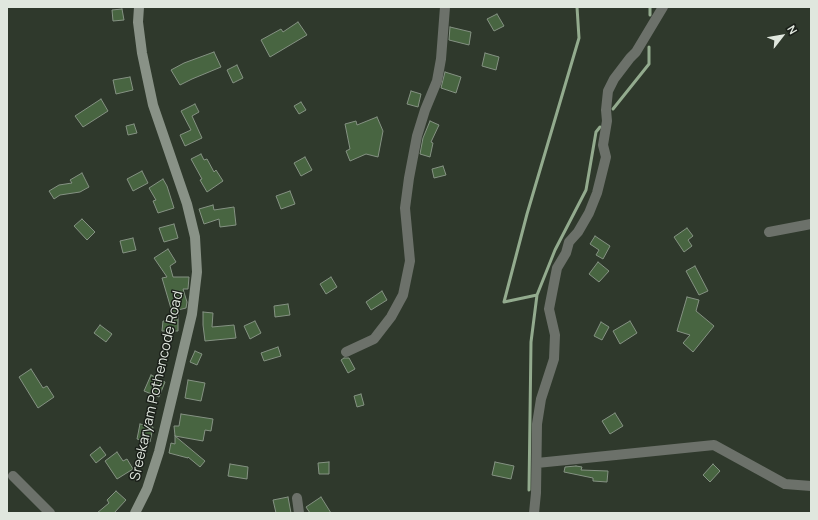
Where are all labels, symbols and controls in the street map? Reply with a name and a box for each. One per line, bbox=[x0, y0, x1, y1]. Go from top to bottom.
north arrow bbox=[762, 16, 802, 56]
text: N bbox=[784, 22, 801, 37]
street label: Sreekaryam Pothencode Road bbox=[127, 289, 187, 483]

